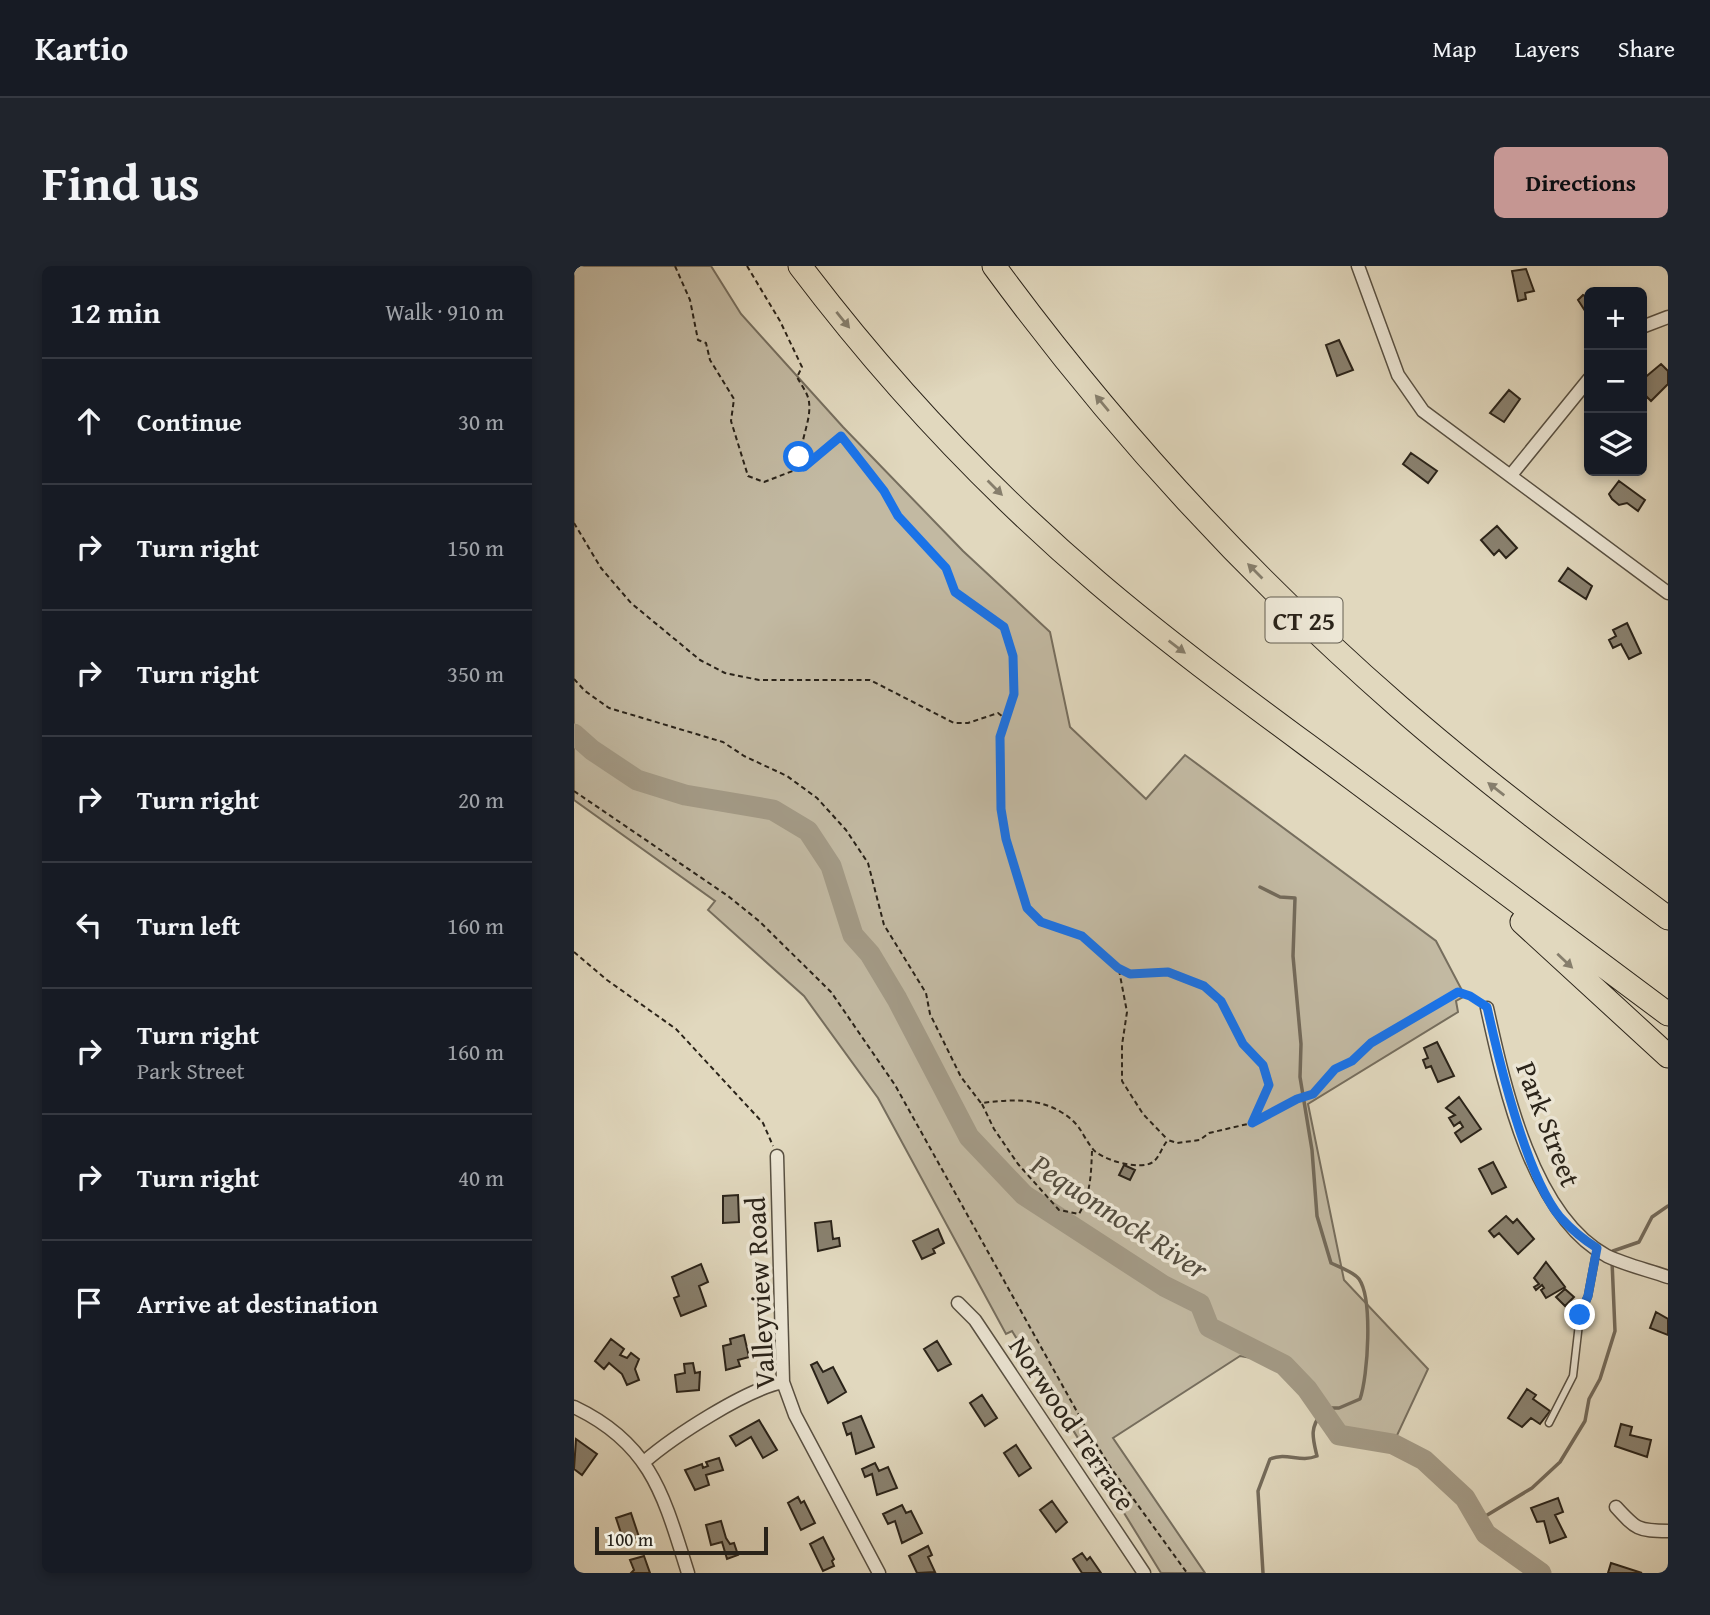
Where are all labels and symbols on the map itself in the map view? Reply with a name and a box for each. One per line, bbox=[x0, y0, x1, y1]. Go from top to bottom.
one-way arrow bbox=[835, 310, 850, 328]
one-way arrow bbox=[1094, 394, 1109, 412]
route start bbox=[783, 441, 814, 472]
one-way arrow bbox=[987, 480, 1004, 497]
one-way arrow bbox=[1247, 563, 1263, 580]
road number: CT 25 bbox=[1266, 598, 1342, 642]
one-way arrow bbox=[1168, 640, 1186, 654]
one-way arrow bbox=[1488, 781, 1506, 796]
one-way arrow bbox=[1556, 953, 1574, 969]
street label: Park Street bbox=[1506, 1055, 1592, 1193]
water label: Pequonnock River bbox=[1022, 1142, 1218, 1290]
street label: Valleyview Road bbox=[733, 1196, 785, 1390]
route end bbox=[1564, 1299, 1595, 1330]
street label: Norwood Terrace bbox=[999, 1328, 1147, 1518]
scale bar bbox=[595, 1524, 768, 1556]

